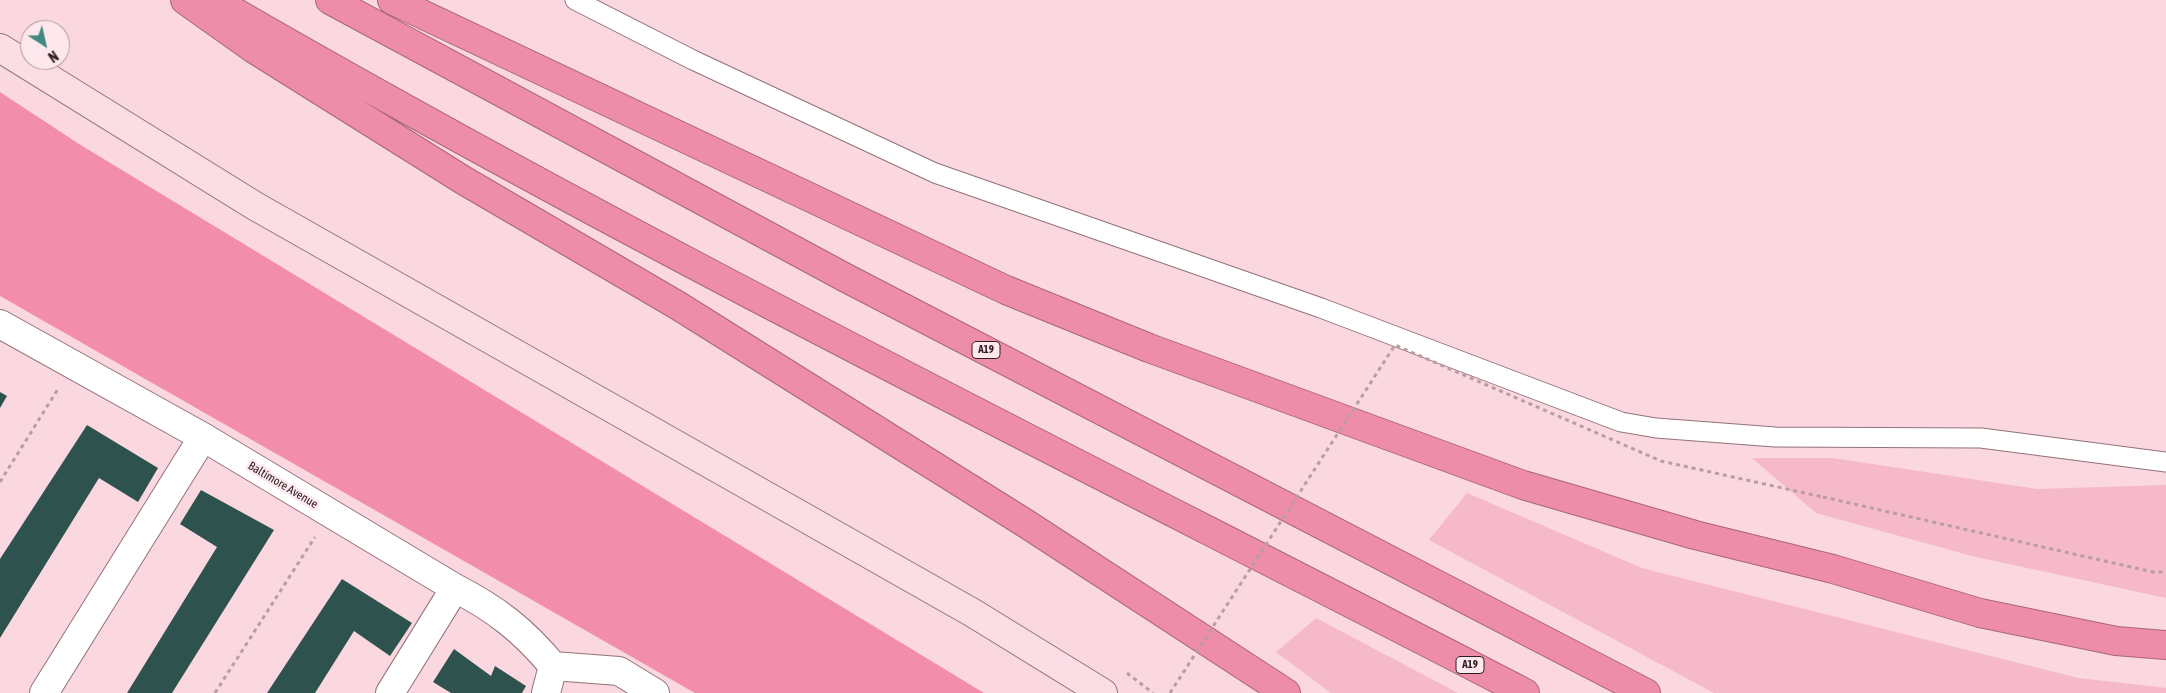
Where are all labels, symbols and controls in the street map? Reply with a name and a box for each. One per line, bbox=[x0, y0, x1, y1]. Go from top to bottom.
north arrow bbox=[20, 20, 70, 70]
text: N bbox=[45, 48, 61, 65]
road number: A19 bbox=[972, 342, 1000, 358]
street label: Baltimore Avenue bbox=[246, 459, 320, 511]
road number: A19 bbox=[1456, 656, 1484, 674]

